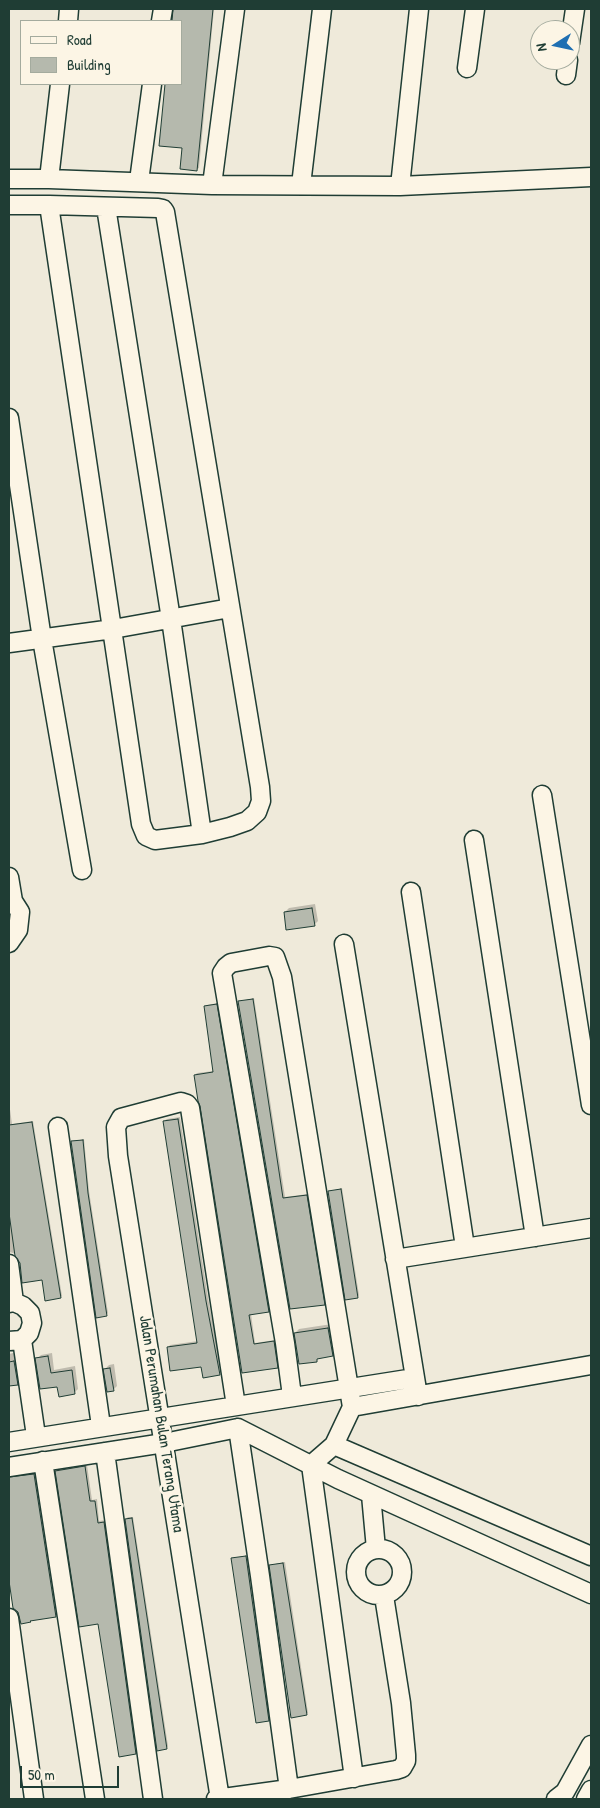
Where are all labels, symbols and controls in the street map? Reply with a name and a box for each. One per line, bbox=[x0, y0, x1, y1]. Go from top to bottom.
legend bbox=[20, 20, 182, 85]
north arrow bbox=[530, 20, 580, 70]
text: Road bbox=[67, 29, 92, 50]
text: N bbox=[531, 42, 551, 53]
text: Building bbox=[67, 54, 111, 75]
street label: Jalan Perumahan Bulan Terang Utama bbox=[134, 1314, 188, 1534]
scale bar bbox=[22, 1756, 121, 1788]
text: 50 m bbox=[28, 1764, 55, 1785]

